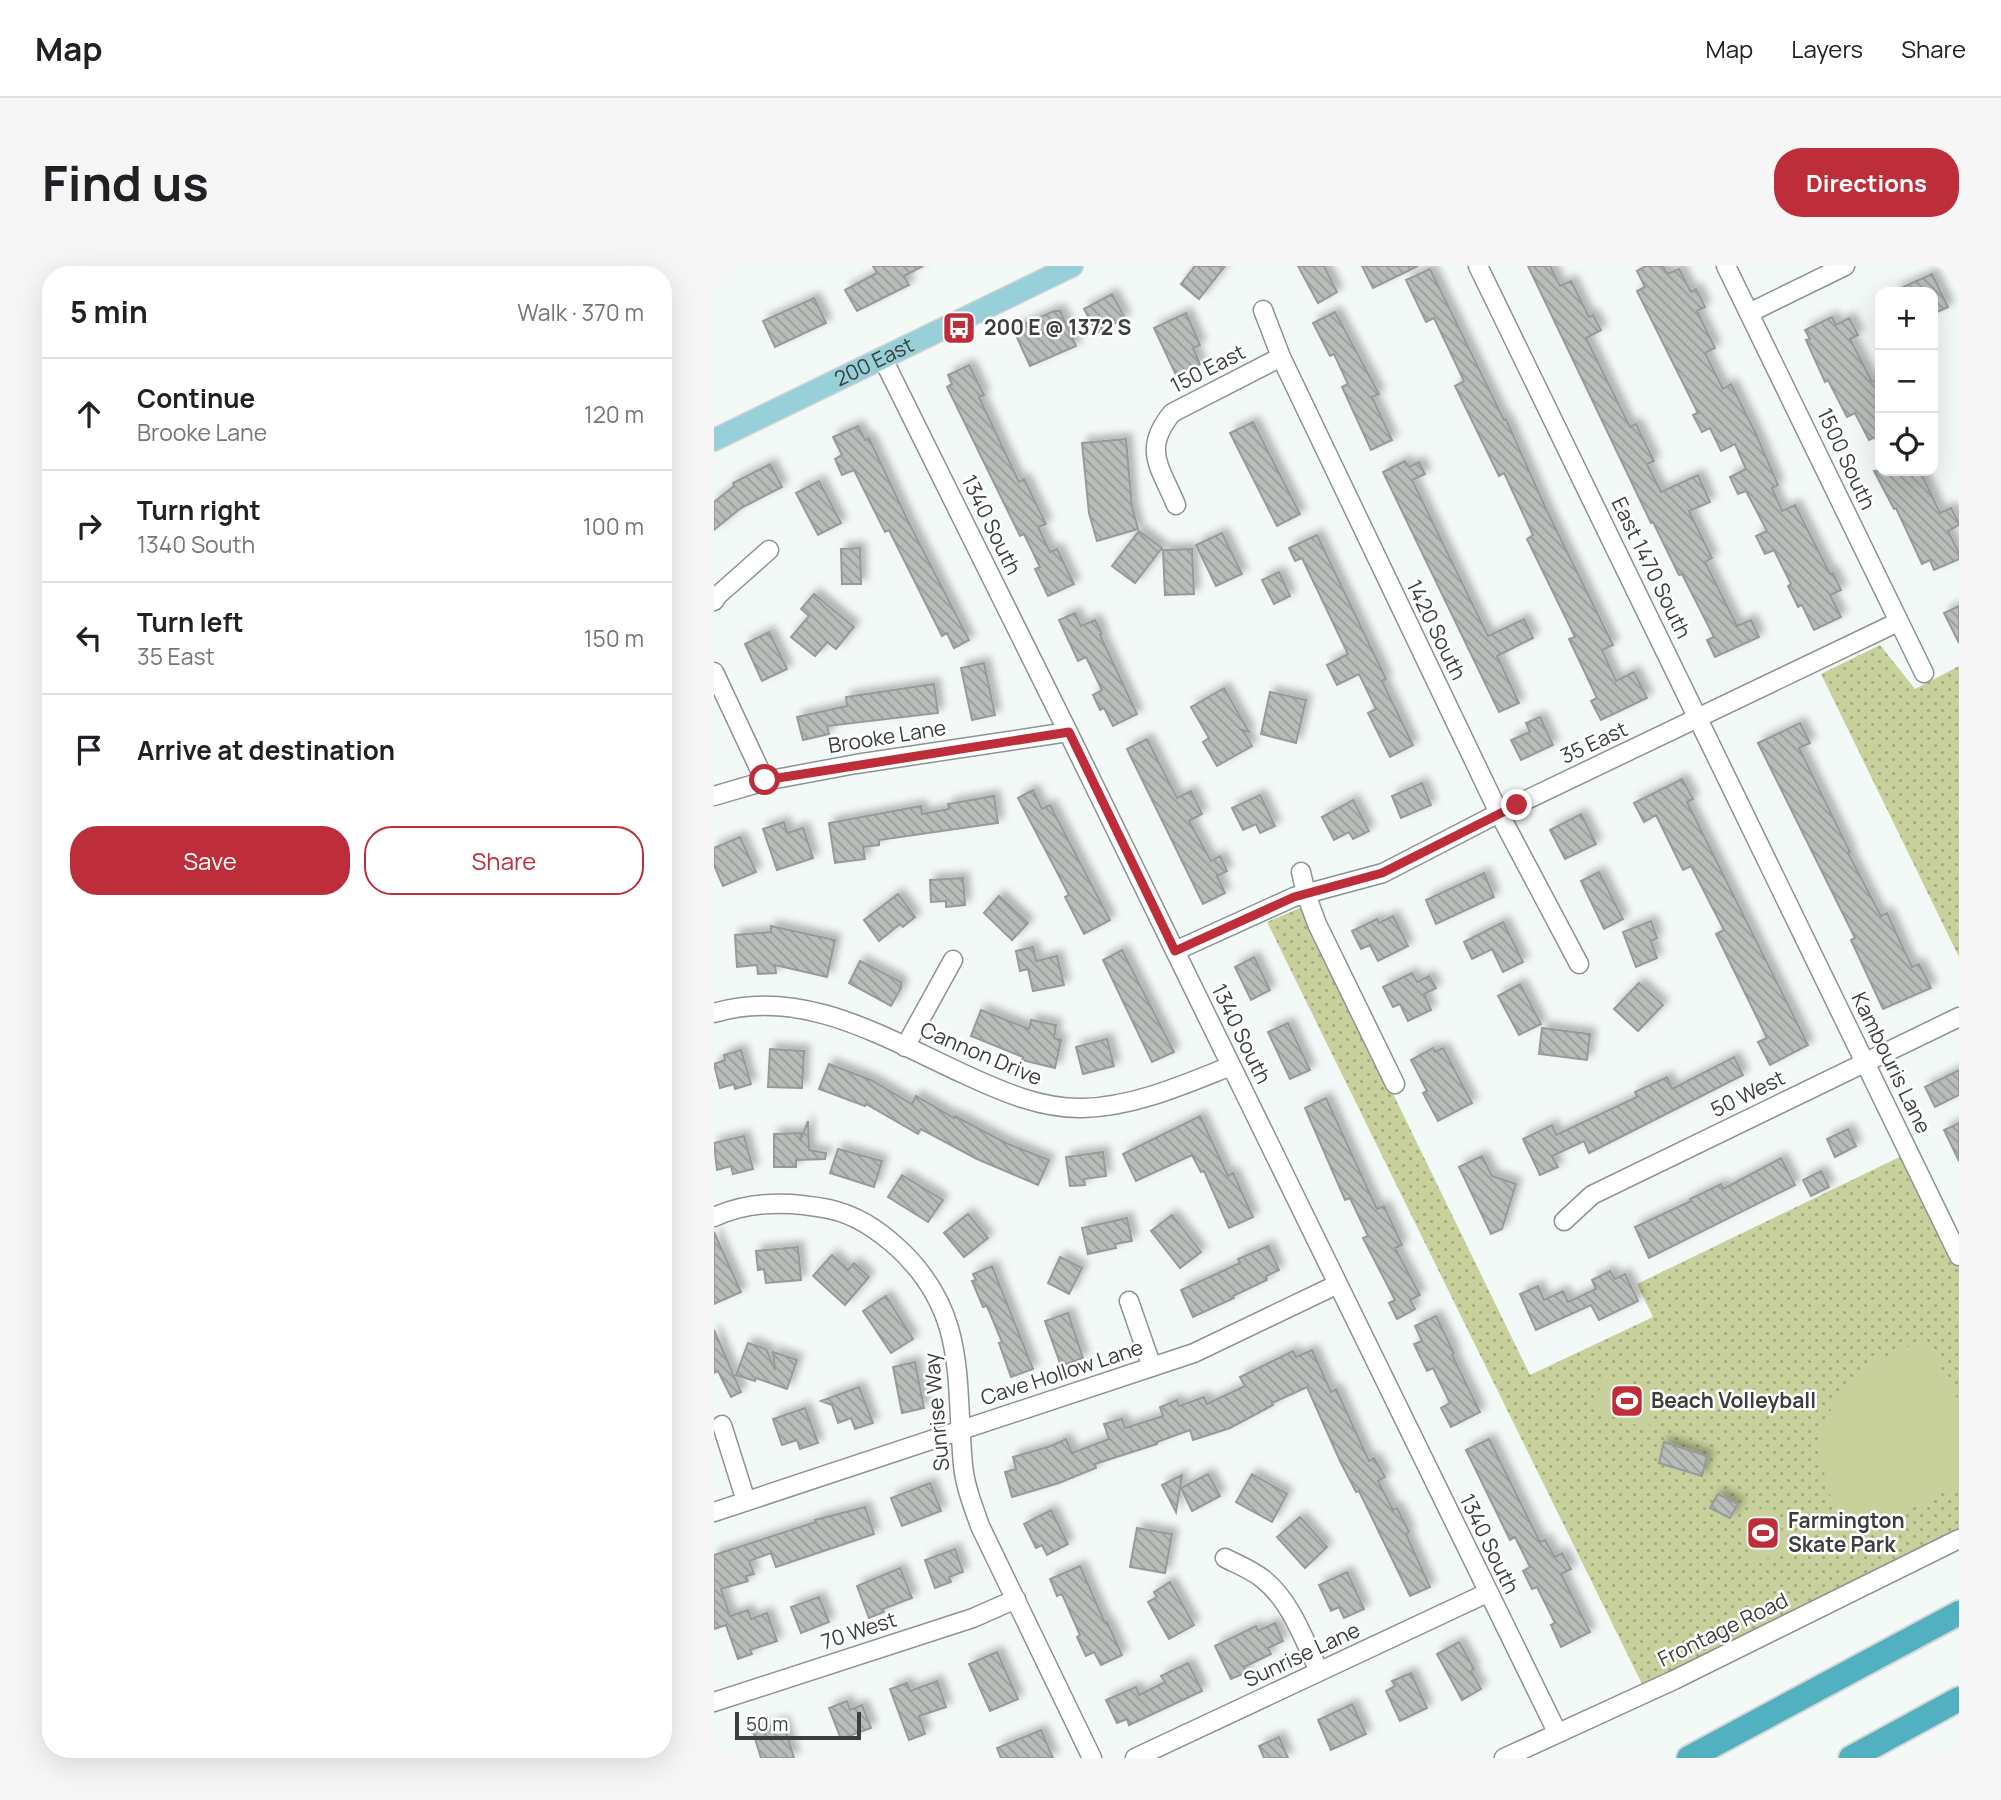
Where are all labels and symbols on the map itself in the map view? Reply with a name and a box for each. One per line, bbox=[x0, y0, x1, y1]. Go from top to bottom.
bus stop icon: 200 E @ 1372 S bbox=[940, 309, 978, 347]
place label: 200 E @ 1372 S bbox=[984, 313, 1131, 341]
street label: 200 East bbox=[829, 330, 918, 392]
street label: 150 East bbox=[1165, 337, 1250, 399]
street label: 1500 South bbox=[1811, 403, 1883, 514]
street label: 1340 South bbox=[956, 470, 1028, 579]
street label: East 1470 South bbox=[1606, 492, 1698, 643]
street label: 1420 South bbox=[1401, 575, 1473, 684]
street label: Brooke Lane bbox=[826, 713, 948, 759]
street label: 35 East bbox=[1555, 714, 1632, 770]
route start bbox=[749, 764, 780, 795]
route end bbox=[1501, 789, 1532, 820]
street label: 1340 South bbox=[1206, 979, 1278, 1088]
street label: Kambouris Lane bbox=[1846, 987, 1938, 1138]
street label: Cannon Drive bbox=[916, 1015, 1047, 1091]
street label: 50 West bbox=[1706, 1063, 1789, 1123]
street label: Cave Hollow Lane bbox=[977, 1333, 1146, 1411]
street label: Sunrise Way bbox=[917, 1352, 955, 1472]
sports icon: Beach Volleyball bbox=[1608, 1382, 1646, 1420]
place label: Beach Volleyball bbox=[1651, 1386, 1816, 1414]
street label: 1340 South bbox=[1454, 1489, 1526, 1598]
place label: Farmington Skate Park bbox=[1788, 1506, 1905, 1558]
sports icon: Farmington Skate Park bbox=[1744, 1514, 1782, 1552]
street label: Frontage Road bbox=[1653, 1585, 1792, 1673]
street label: 70 West bbox=[817, 1605, 900, 1655]
street label: Sunrise Lane bbox=[1239, 1615, 1364, 1693]
scale bar bbox=[735, 1709, 861, 1741]

